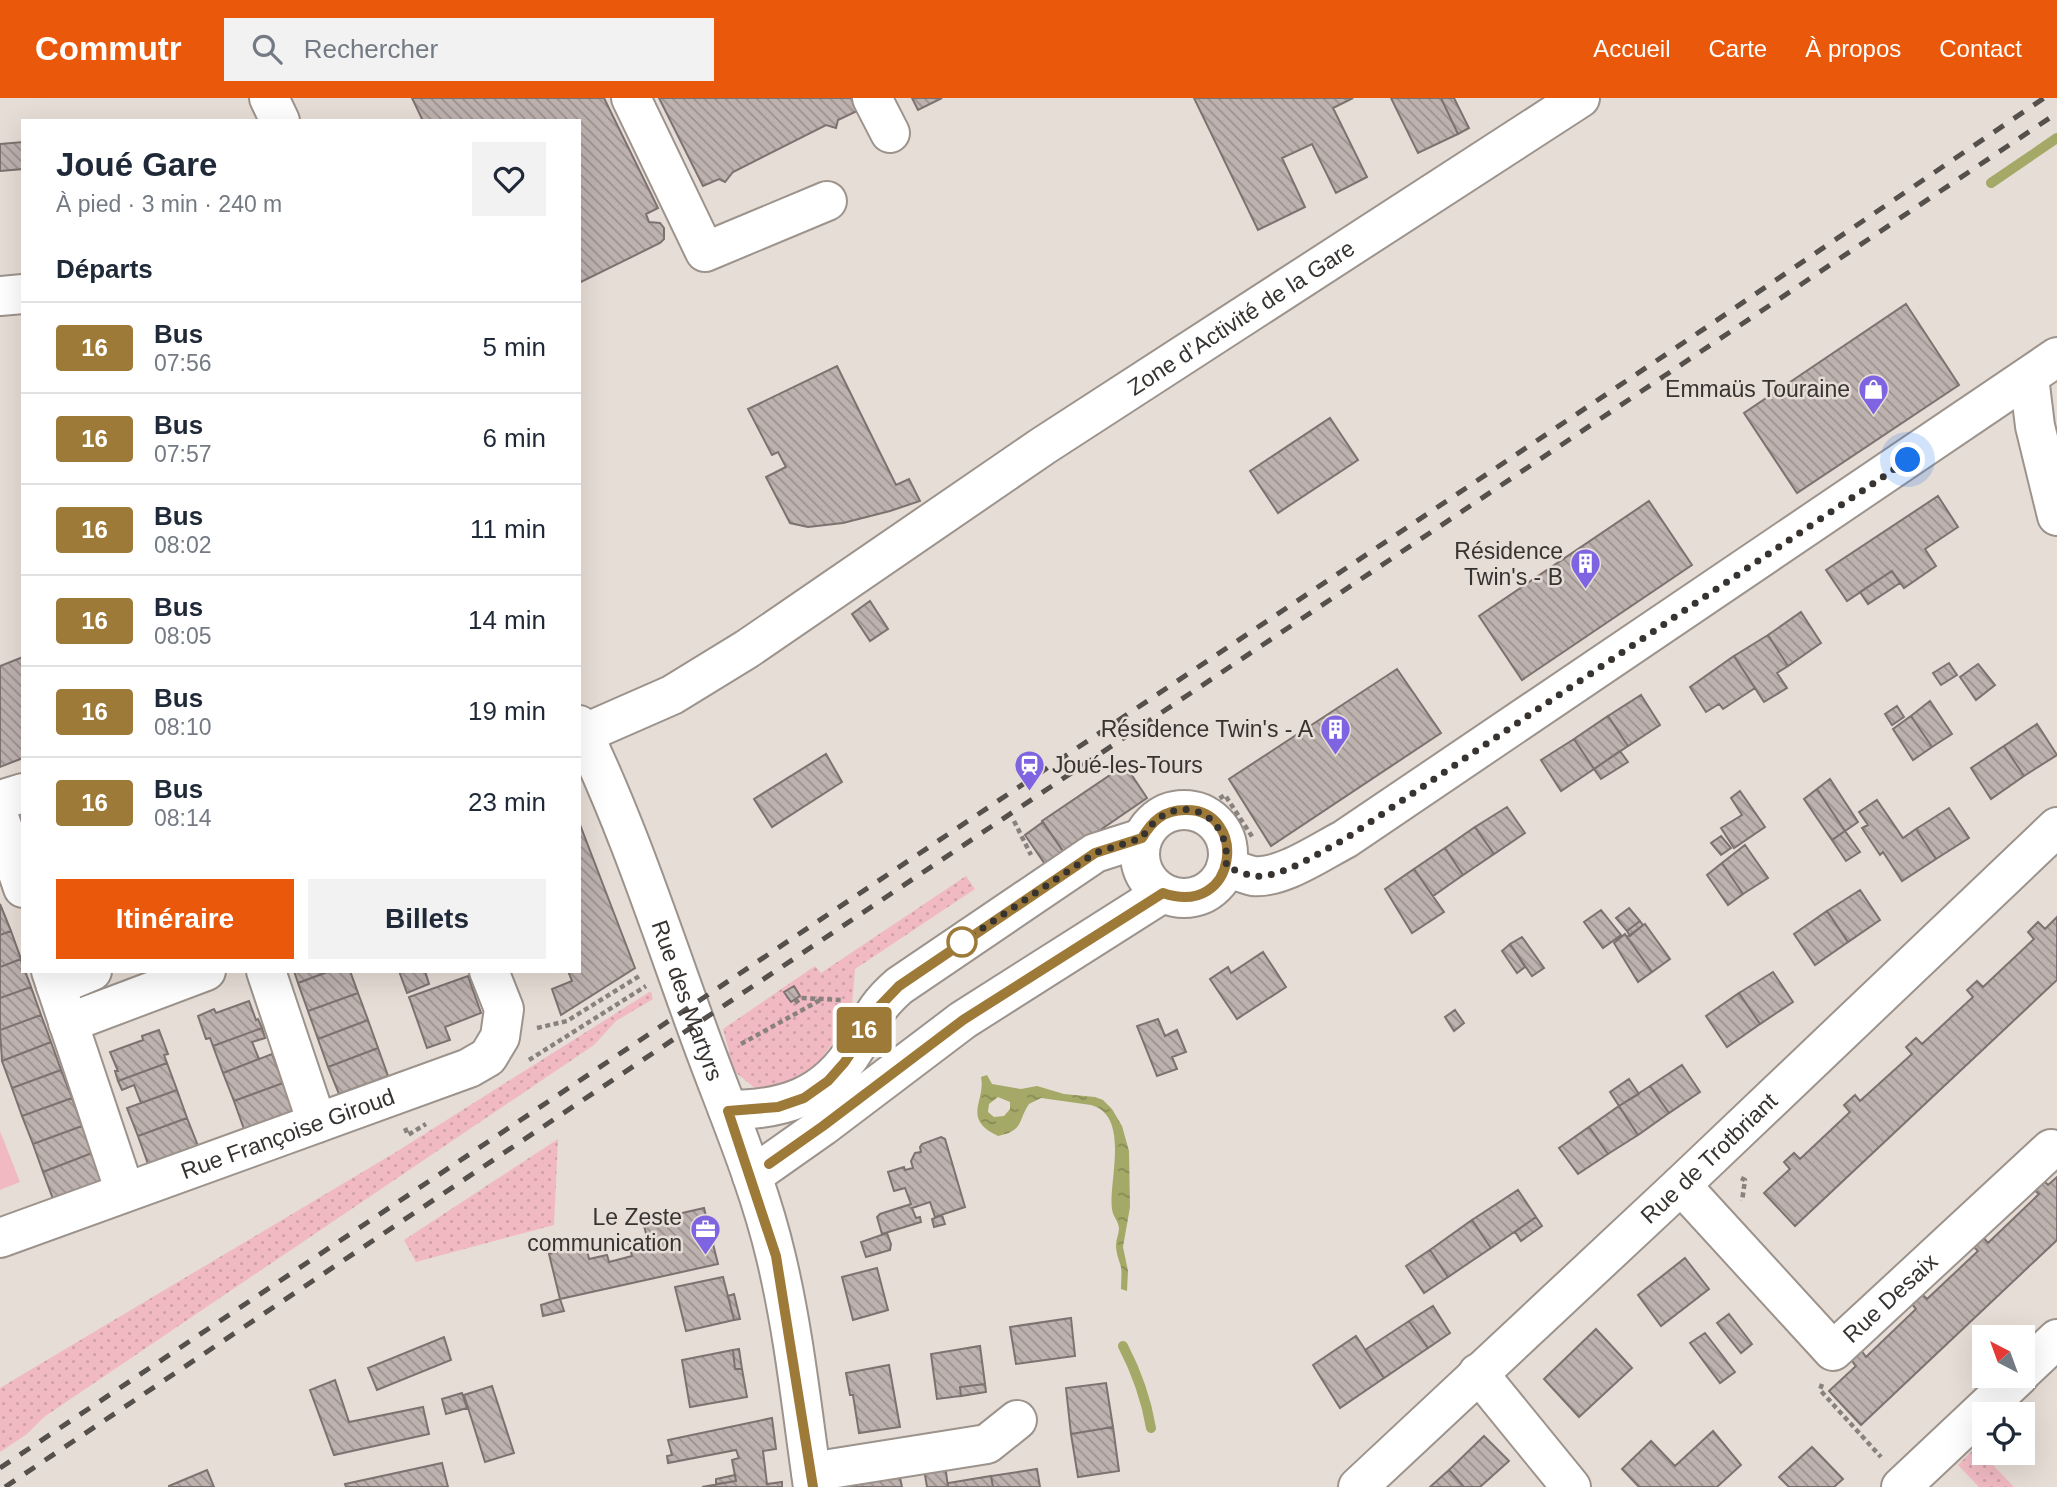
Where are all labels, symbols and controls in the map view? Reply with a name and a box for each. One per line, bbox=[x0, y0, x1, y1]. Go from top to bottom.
search box bbox=[224, 18, 714, 81]
text: Commutr bbox=[35, 30, 182, 67]
icon: search bbox=[248, 30, 286, 68]
text: Rechercher bbox=[304, 34, 438, 64]
text: Accueil bbox=[1593, 35, 1671, 62]
text: Carte bbox=[1709, 35, 1767, 62]
text: À propos bbox=[1805, 35, 1901, 62]
text: Contact bbox=[1939, 35, 2022, 62]
button: heart bbox=[472, 142, 546, 216]
text: Joué Gare bbox=[56, 146, 217, 183]
text: À pied · 3 min · 240 m bbox=[56, 191, 282, 217]
street label: Zone d’Activité de la Gare bbox=[1123, 235, 1359, 401]
text: Départs bbox=[56, 254, 153, 284]
text: Bus bbox=[154, 319, 203, 349]
text: 5 min bbox=[482, 332, 546, 362]
text: 16 bbox=[81, 334, 108, 361]
text: 07:56 bbox=[154, 350, 212, 376]
shop icon: Emmaüs Touraine bbox=[1856, 372, 1890, 416]
place label: Emmaüs Touraine bbox=[1665, 376, 1850, 402]
text: Bus bbox=[154, 410, 203, 440]
text: 6 min bbox=[482, 423, 546, 453]
text: 16 bbox=[81, 425, 108, 452]
text: 07:57 bbox=[154, 441, 212, 467]
your location bbox=[1890, 442, 1925, 477]
text: Bus bbox=[154, 501, 203, 531]
text: 11 min bbox=[470, 514, 546, 544]
text: 16 bbox=[81, 516, 108, 543]
text: 08:02 bbox=[154, 532, 212, 558]
place label: Résidence Twin's - B bbox=[1454, 538, 1563, 590]
building icon: Résidence Twin's - B bbox=[1569, 547, 1603, 591]
text: Bus bbox=[154, 592, 203, 622]
text: 14 min bbox=[468, 605, 546, 635]
text: 16 bbox=[81, 607, 108, 634]
text: 08:05 bbox=[154, 623, 212, 649]
text: Bus bbox=[154, 683, 203, 713]
text: 19 min bbox=[468, 696, 546, 726]
text: 16 bbox=[81, 698, 108, 725]
building icon: Résidence Twin's - A bbox=[1319, 712, 1353, 756]
text: 08:10 bbox=[154, 714, 212, 740]
place label: Résidence Twin's - A bbox=[1101, 716, 1314, 742]
station icon: Joué-les-Tours bbox=[1012, 748, 1046, 792]
place label: Joué-les-Tours bbox=[1052, 752, 1203, 778]
text: Bus bbox=[154, 774, 203, 804]
text: 23 min bbox=[468, 787, 546, 817]
text: 16 bbox=[81, 789, 108, 816]
text: 08:14 bbox=[154, 805, 212, 831]
button: Itinéraire bbox=[56, 879, 294, 959]
button: Billets bbox=[308, 879, 546, 959]
street label: Rue des Martyrs bbox=[646, 917, 728, 1084]
unlabelled marker bbox=[947, 927, 977, 957]
line badge: 16 bbox=[832, 1007, 896, 1053]
text: 16 bbox=[851, 1016, 877, 1043]
street label: Rue Françoise Giroud bbox=[177, 1083, 398, 1184]
street label: Rue de Trotbriant bbox=[1636, 1087, 1783, 1229]
place label: Le Zeste communication bbox=[527, 1204, 682, 1256]
office icon: Le Zeste communication bbox=[688, 1213, 722, 1257]
street label: Rue Desaix bbox=[1838, 1248, 1943, 1348]
north arrow bbox=[1972, 1325, 2035, 1388]
map controls bbox=[1972, 1325, 2035, 1465]
button: locate bbox=[1972, 1402, 2035, 1465]

